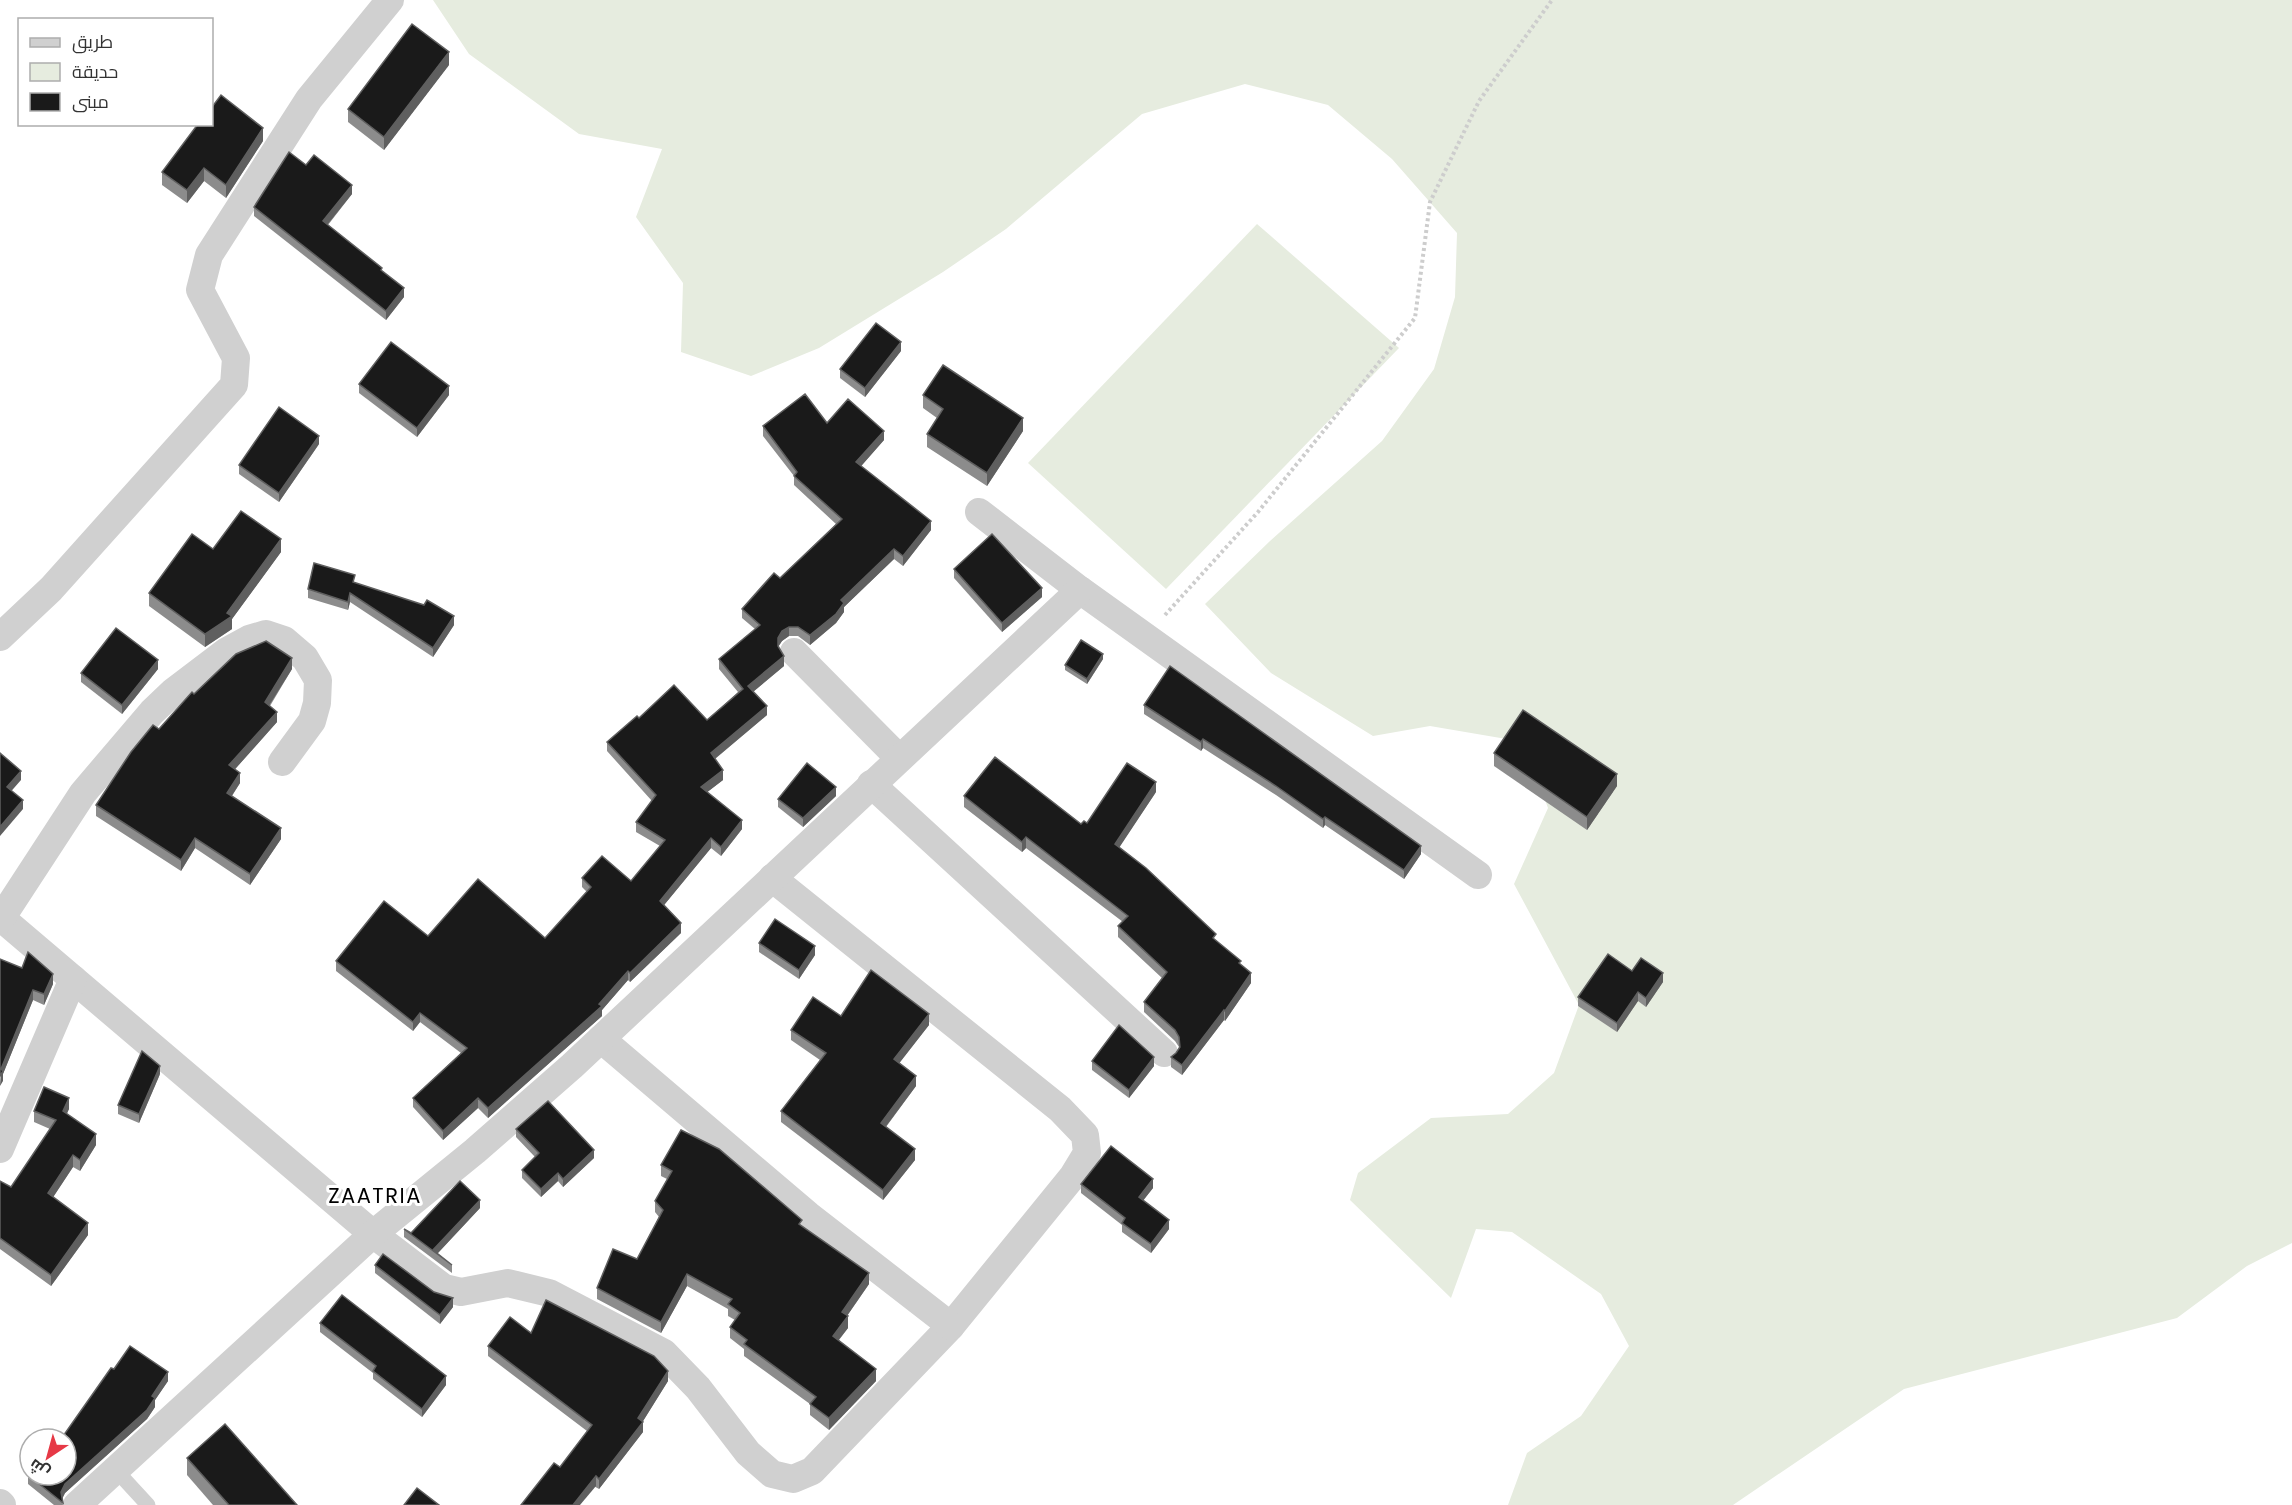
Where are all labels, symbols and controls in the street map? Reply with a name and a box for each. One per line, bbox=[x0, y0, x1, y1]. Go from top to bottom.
legend bbox=[18, 18, 213, 126]
text: طريق bbox=[72, 29, 113, 54]
text: حديقة bbox=[72, 59, 118, 84]
text: مبنى bbox=[72, 89, 109, 114]
district label: ZAATRIA bbox=[328, 1181, 422, 1210]
north arrow bbox=[18, 1427, 78, 1487]
text: ش bbox=[24, 1453, 55, 1484]

